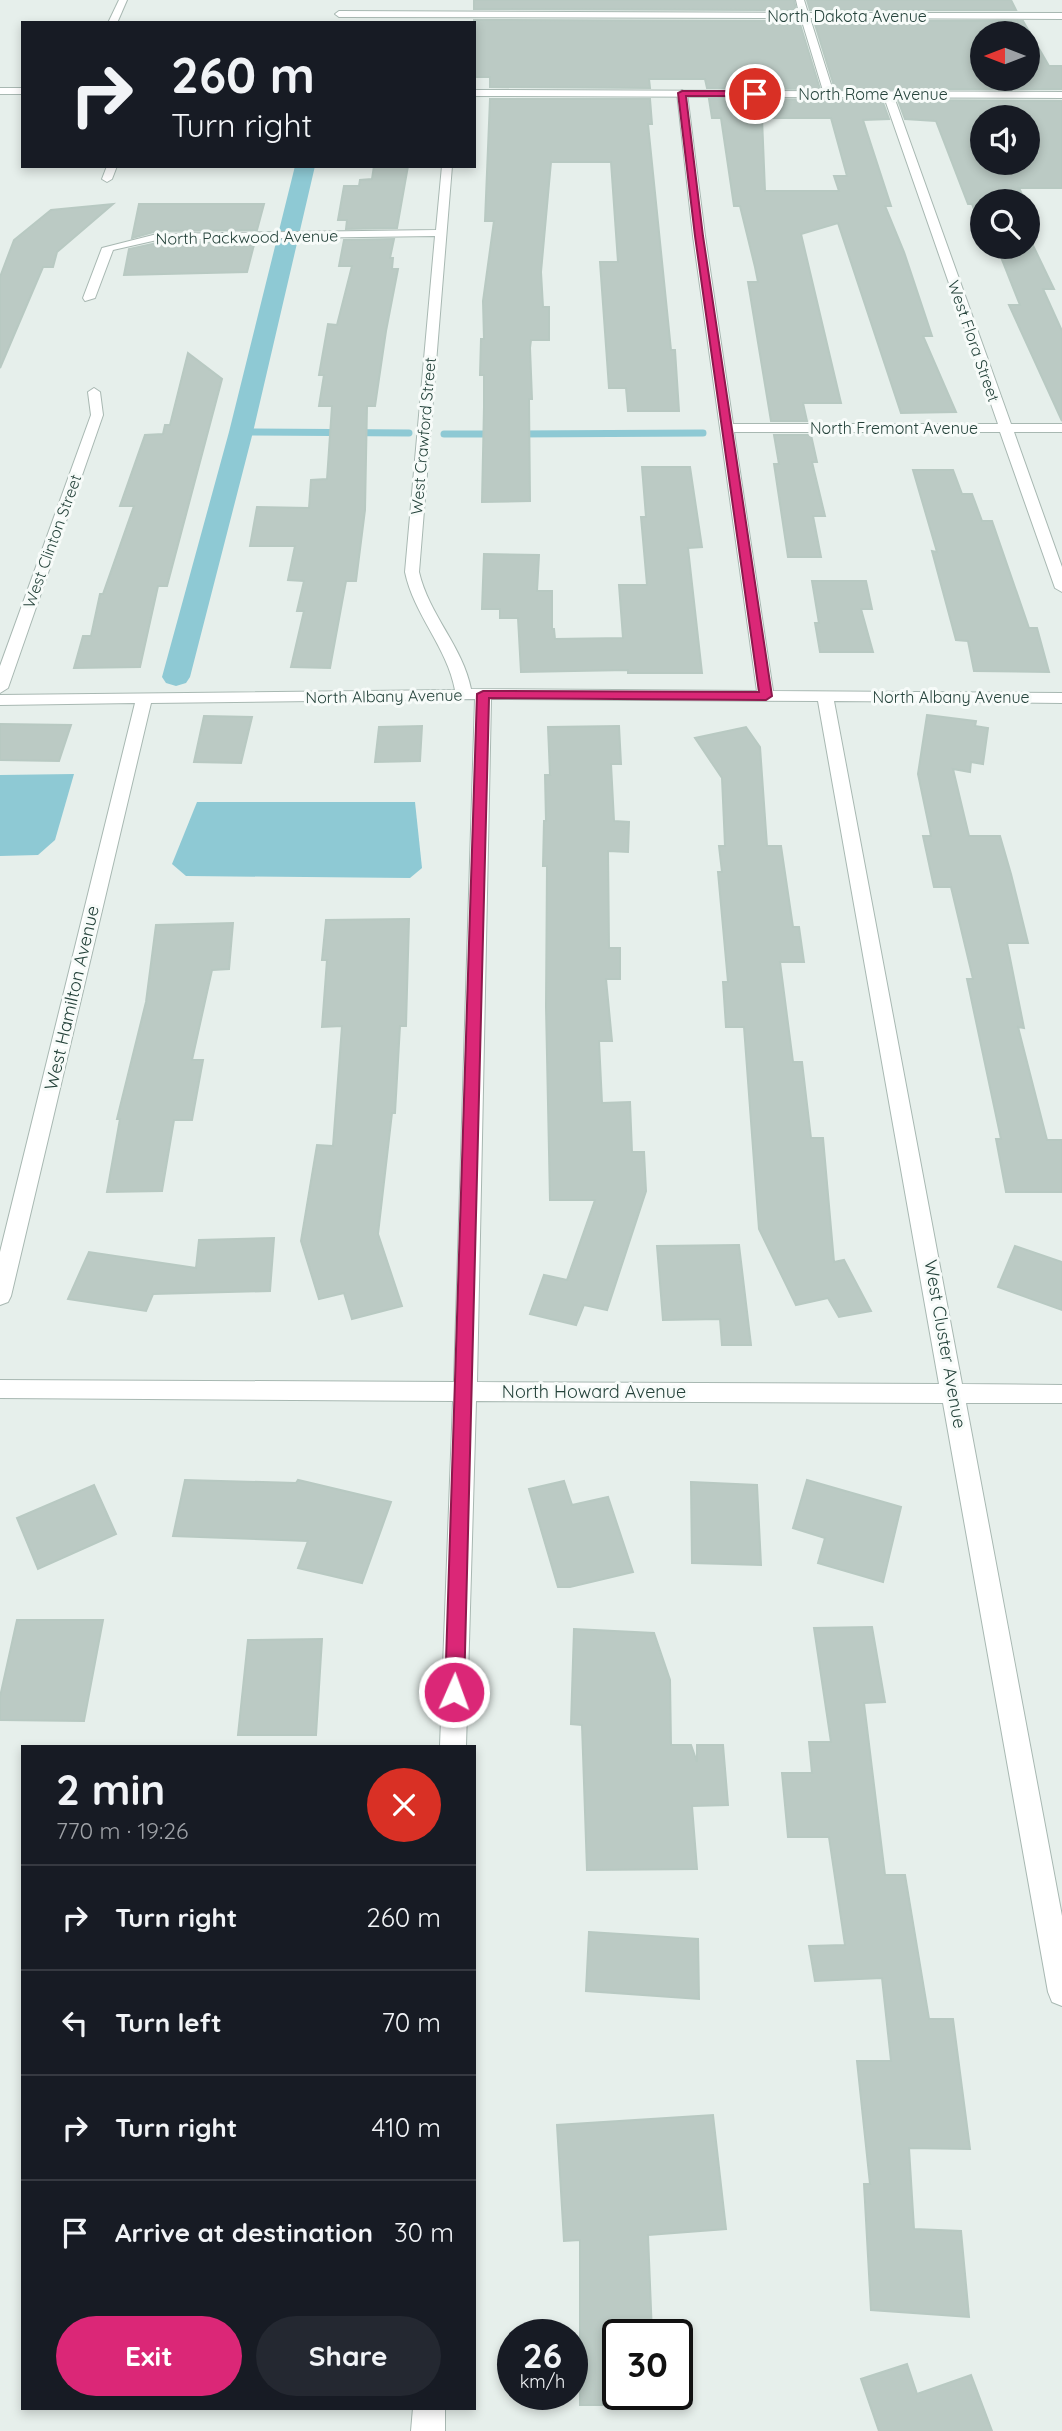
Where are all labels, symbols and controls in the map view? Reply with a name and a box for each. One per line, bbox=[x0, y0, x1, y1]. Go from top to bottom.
street label: North Dakota Avenue bbox=[767, 6, 927, 26]
north arrow bbox=[970, 21, 1040, 91]
map controls bbox=[970, 21, 1040, 259]
text: 260 m bbox=[171, 44, 315, 105]
icon: right bbox=[56, 49, 147, 140]
pin bbox=[725, 64, 785, 124]
icon: arrive bbox=[736, 75, 774, 113]
street label: North Rome Avenue bbox=[798, 84, 948, 104]
text: Turn right bbox=[171, 105, 312, 145]
button: sound bbox=[970, 105, 1040, 175]
button: search bbox=[970, 189, 1040, 259]
street label: North Packwood Avenue bbox=[156, 225, 338, 249]
street label: West Flora Street bbox=[944, 277, 1004, 405]
street label: West Crawford Street bbox=[406, 356, 440, 516]
street label: North Fremont Avenue bbox=[810, 418, 978, 438]
street label: West Clinton Street bbox=[19, 471, 85, 611]
street label: North Albany Avenue bbox=[305, 685, 463, 707]
street label: North Albany Avenue bbox=[872, 687, 1030, 707]
street label: West Hamilton Avenue bbox=[39, 903, 104, 1092]
street label: West Cluster Avenue bbox=[919, 1258, 972, 1430]
street label: North Howard Avenue bbox=[502, 1380, 686, 1403]
position arrow bbox=[417, 1655, 491, 1729]
text: 2 min bbox=[56, 1763, 165, 1816]
button: close bbox=[367, 1768, 441, 1842]
text: 770 m · 19:26 bbox=[56, 1816, 188, 1845]
icon: right bbox=[56, 1899, 94, 1937]
text: Turn right bbox=[115, 1901, 237, 1934]
text: 260 m bbox=[366, 1901, 441, 1934]
icon: left bbox=[56, 2004, 94, 2042]
text: Turn left bbox=[115, 2006, 222, 2039]
text: 70 m bbox=[381, 2006, 441, 2039]
icon: right bbox=[56, 2109, 94, 2147]
text: Turn right bbox=[115, 2111, 237, 2144]
text: 410 m bbox=[372, 2111, 441, 2144]
icon: arrive bbox=[56, 2214, 94, 2252]
text: Arrive at destination bbox=[115, 2216, 373, 2249]
text: 30 m bbox=[394, 2216, 454, 2249]
button: Exit bbox=[56, 2316, 242, 2396]
button: Share bbox=[256, 2316, 441, 2396]
speed limit sign: 30 bbox=[602, 2319, 693, 2410]
text: 26 bbox=[523, 2333, 562, 2377]
text: km/h bbox=[520, 2370, 565, 2393]

